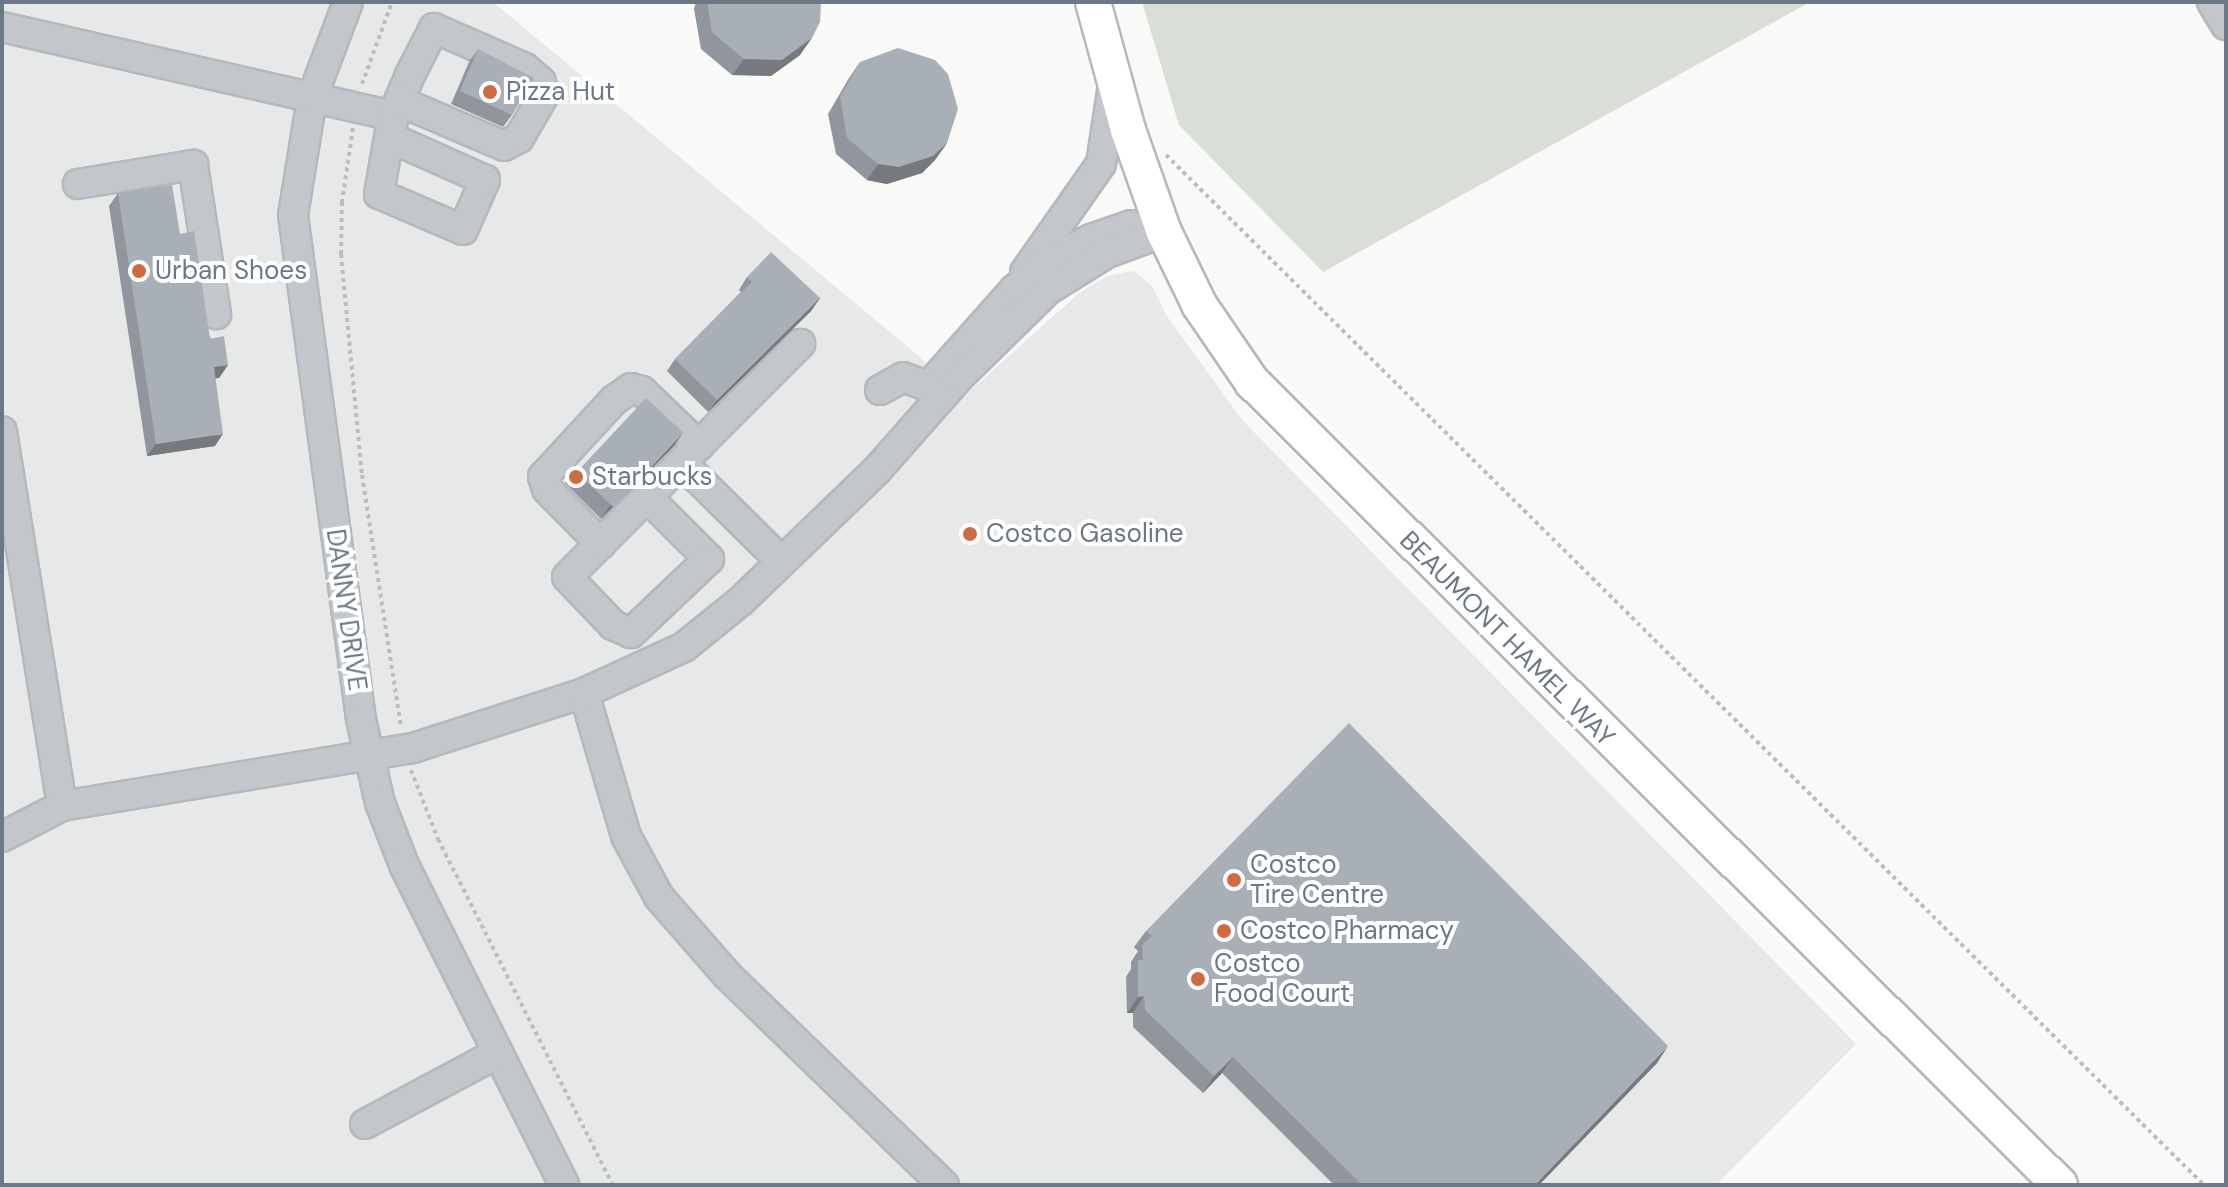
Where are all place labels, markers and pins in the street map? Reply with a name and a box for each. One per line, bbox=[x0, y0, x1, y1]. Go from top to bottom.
place label: Pizza Hut bbox=[506, 76, 615, 108]
marker: Pizza Hut bbox=[481, 83, 499, 101]
place label: Urban Shoes bbox=[155, 255, 307, 287]
marker: Urban Shoes bbox=[130, 262, 148, 280]
place label: Starbucks bbox=[592, 461, 712, 493]
marker: Starbucks bbox=[567, 468, 585, 486]
place label: Costco Gasoline bbox=[986, 518, 1184, 550]
marker: Costco Gasoline bbox=[961, 525, 979, 543]
place label: Costco Tire Centre bbox=[1250, 849, 1384, 910]
marker: Costco Tire Centre bbox=[1225, 871, 1243, 889]
place label: Costco Pharmacy bbox=[1240, 915, 1454, 947]
marker: Costco Pharmacy bbox=[1215, 922, 1233, 940]
place label: Costco Food Court bbox=[1214, 948, 1350, 1010]
marker: Costco Food Court bbox=[1189, 970, 1207, 988]

